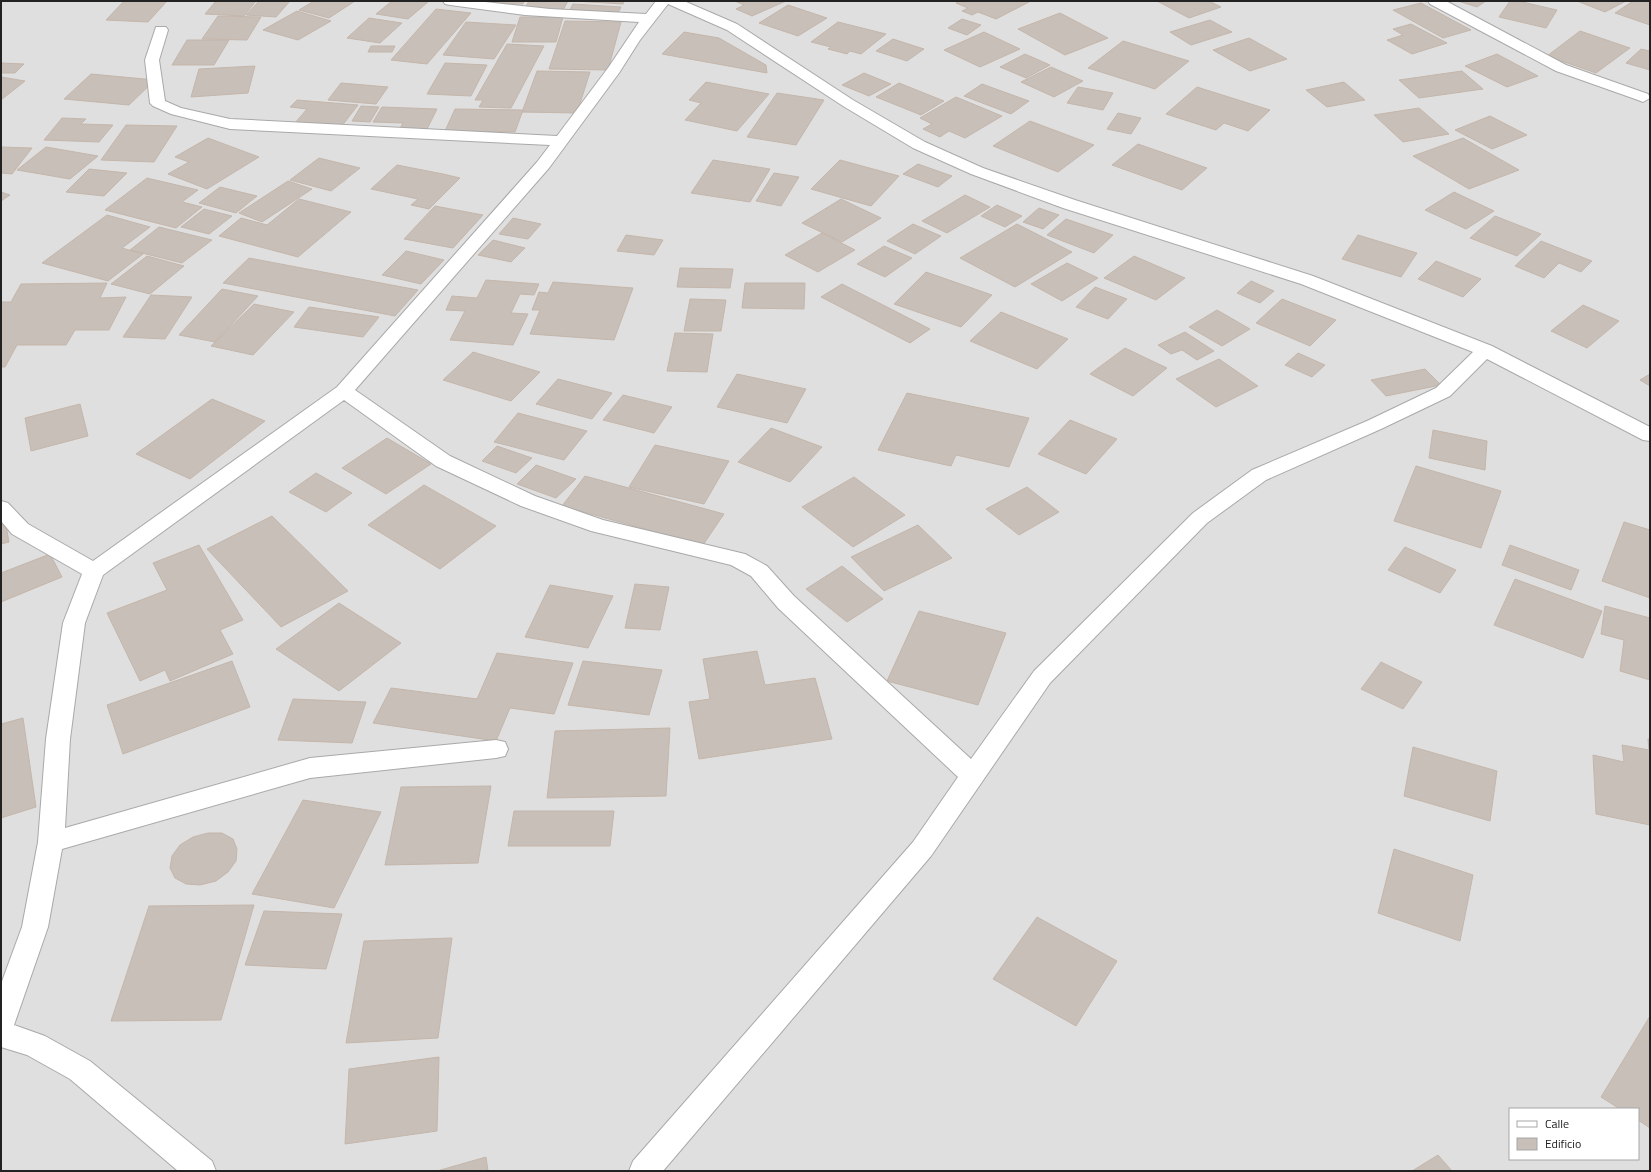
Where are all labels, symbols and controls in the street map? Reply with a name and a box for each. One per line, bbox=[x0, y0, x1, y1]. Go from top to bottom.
legend bbox=[1509, 1108, 1639, 1160]
text: Calle bbox=[1545, 1114, 1569, 1133]
text: Edificio bbox=[1545, 1134, 1581, 1153]

